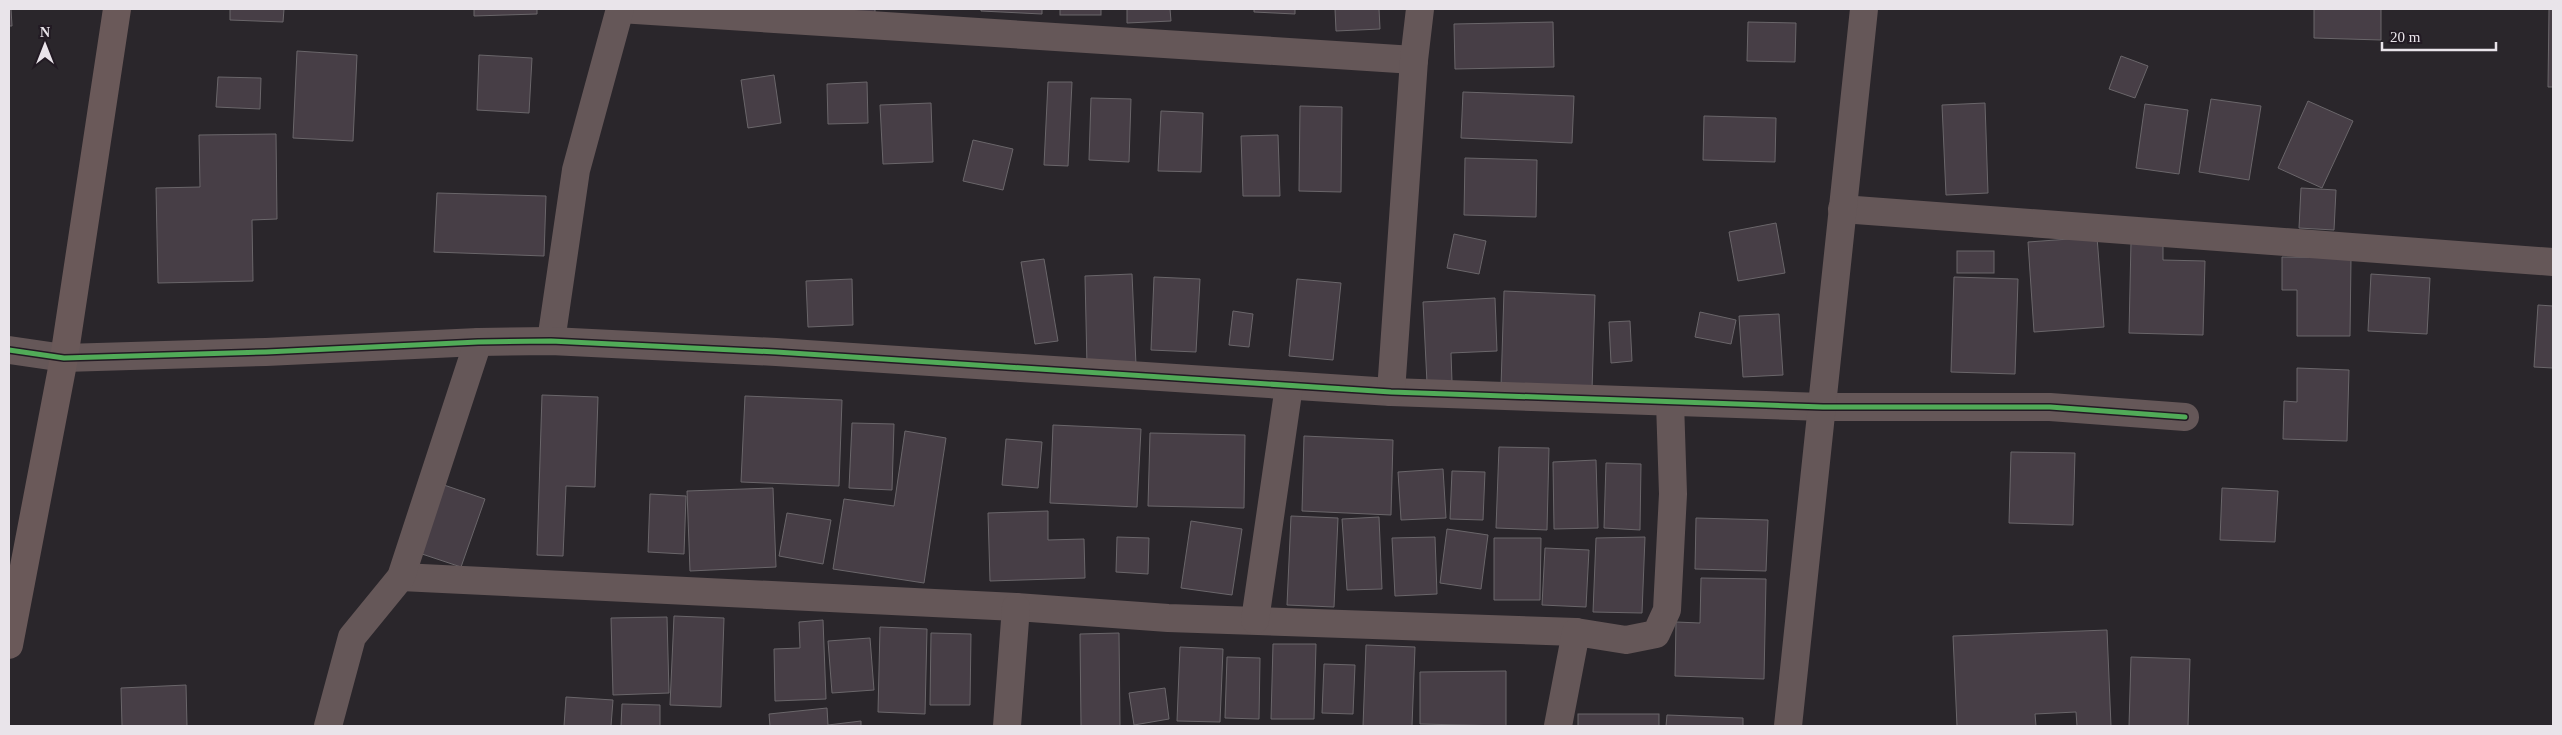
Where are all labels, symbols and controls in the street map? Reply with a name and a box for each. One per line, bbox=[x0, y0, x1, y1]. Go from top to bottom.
north arrow bbox=[20, 20, 70, 70]
scale bar bbox=[2382, 20, 2496, 52]
text: N bbox=[40, 25, 50, 40]
text: 20 m bbox=[2390, 29, 2421, 45]

